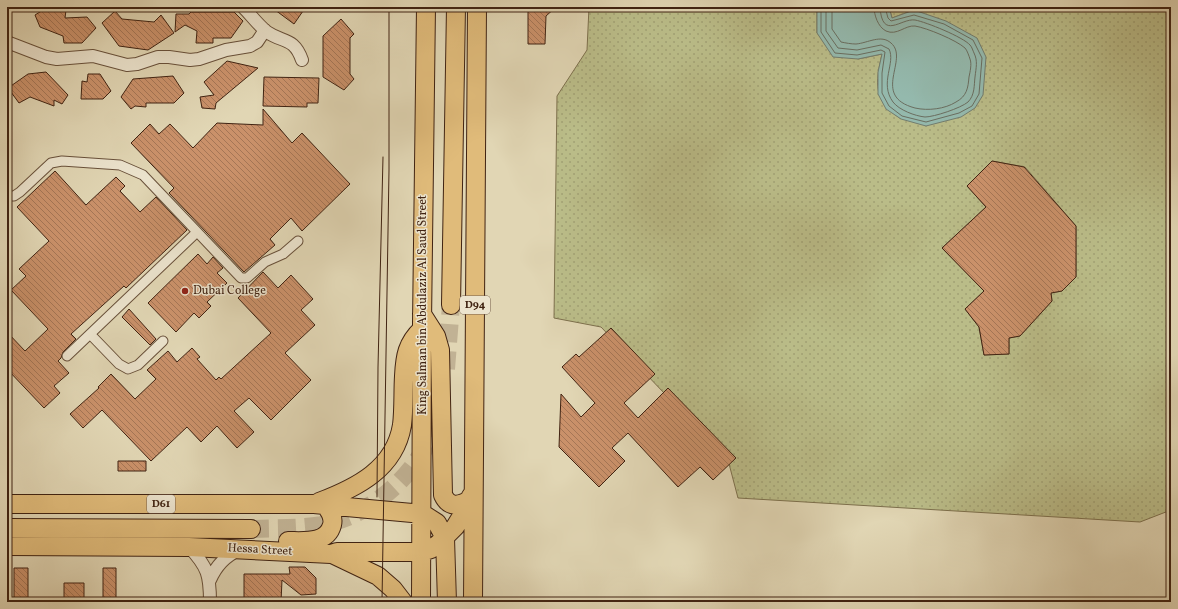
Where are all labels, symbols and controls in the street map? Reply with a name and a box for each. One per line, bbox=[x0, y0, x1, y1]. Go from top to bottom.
street label: King Salman bin Abdulaziz Al Saud Street bbox=[415, 195, 431, 415]
place label: Dubai College bbox=[193, 283, 266, 299]
marker: Dubai College bbox=[180, 286, 190, 296]
road number: D94 bbox=[460, 296, 490, 314]
road number: D61 bbox=[147, 495, 175, 513]
street label: Hessa Street bbox=[227, 540, 293, 560]

